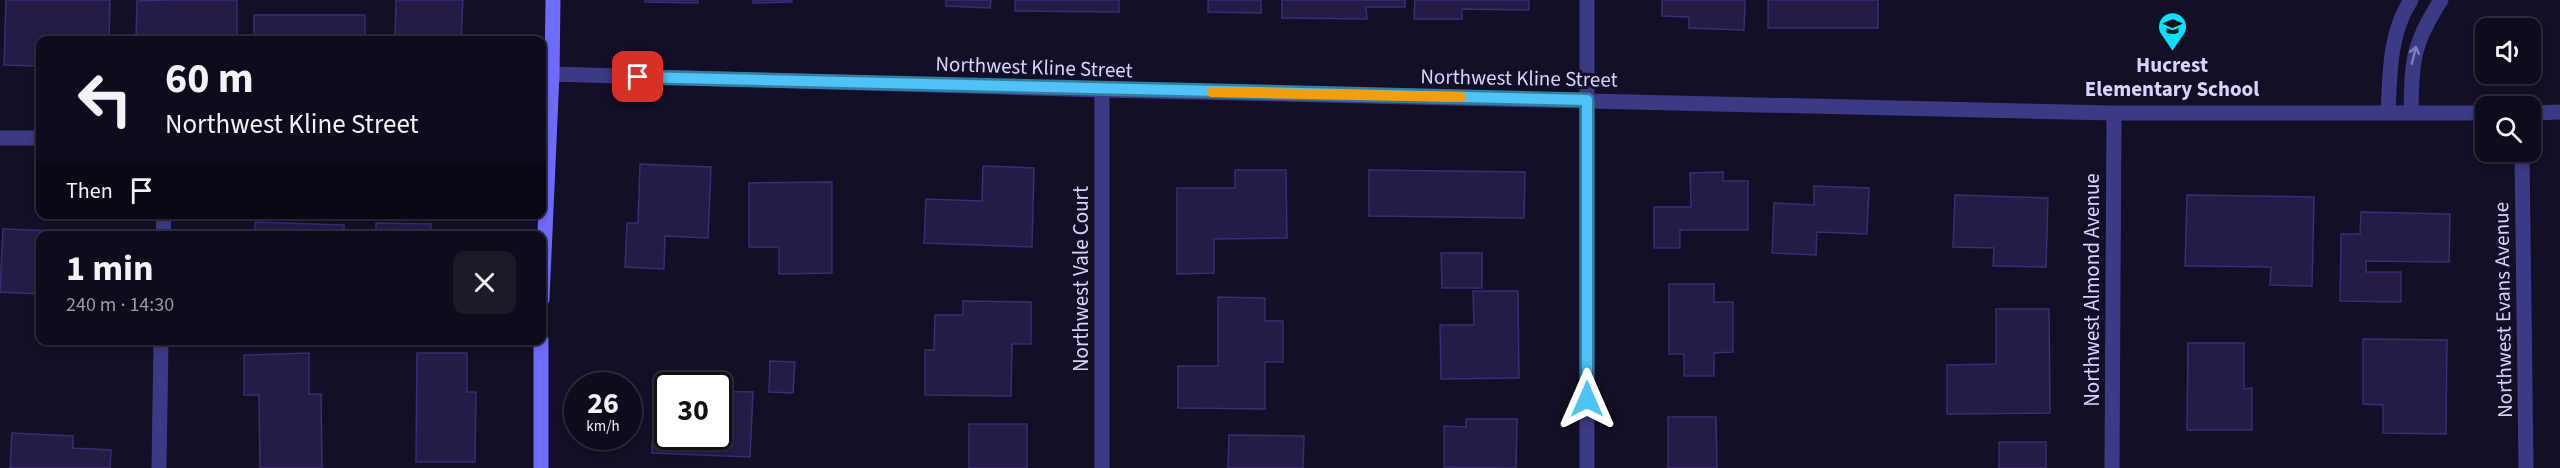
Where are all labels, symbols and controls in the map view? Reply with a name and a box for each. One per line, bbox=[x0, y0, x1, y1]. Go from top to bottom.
school or university icon: Hucrest Elementary School bbox=[2156, 10, 2188, 52]
map controls bbox=[2475, 18, 2541, 162]
button: sound bbox=[2475, 18, 2541, 84]
one-way arrow bbox=[2409, 46, 2421, 65]
text: 60 m bbox=[165, 49, 254, 109]
street label: Northwest Kline Street bbox=[935, 49, 1133, 85]
place label: Hucrest Elementary School bbox=[2085, 50, 2259, 104]
pin bbox=[612, 51, 663, 102]
icon: left bbox=[66, 60, 144, 138]
icon: arrive bbox=[621, 60, 654, 93]
street label: Northwest Kline Street bbox=[1420, 61, 1618, 95]
button: search bbox=[2475, 96, 2541, 162]
text: Northwest Kline Street bbox=[165, 105, 419, 144]
street label: Northwest Almond Avenue bbox=[2077, 173, 2107, 407]
icon: arrive bbox=[125, 174, 158, 207]
text: Then bbox=[66, 175, 113, 207]
street label: Northwest Vale Court bbox=[1066, 186, 1096, 372]
street label: Northwest Evans Avenue bbox=[2486, 202, 2520, 418]
text: 1 min bbox=[66, 243, 154, 294]
button: close bbox=[453, 251, 516, 314]
text: 240 m · 14:30 bbox=[66, 291, 174, 319]
position arrow bbox=[1555, 367, 1619, 431]
speed limit sign: 30 bbox=[654, 372, 732, 450]
text: 26 bbox=[587, 382, 619, 425]
text: km/h bbox=[586, 416, 620, 437]

